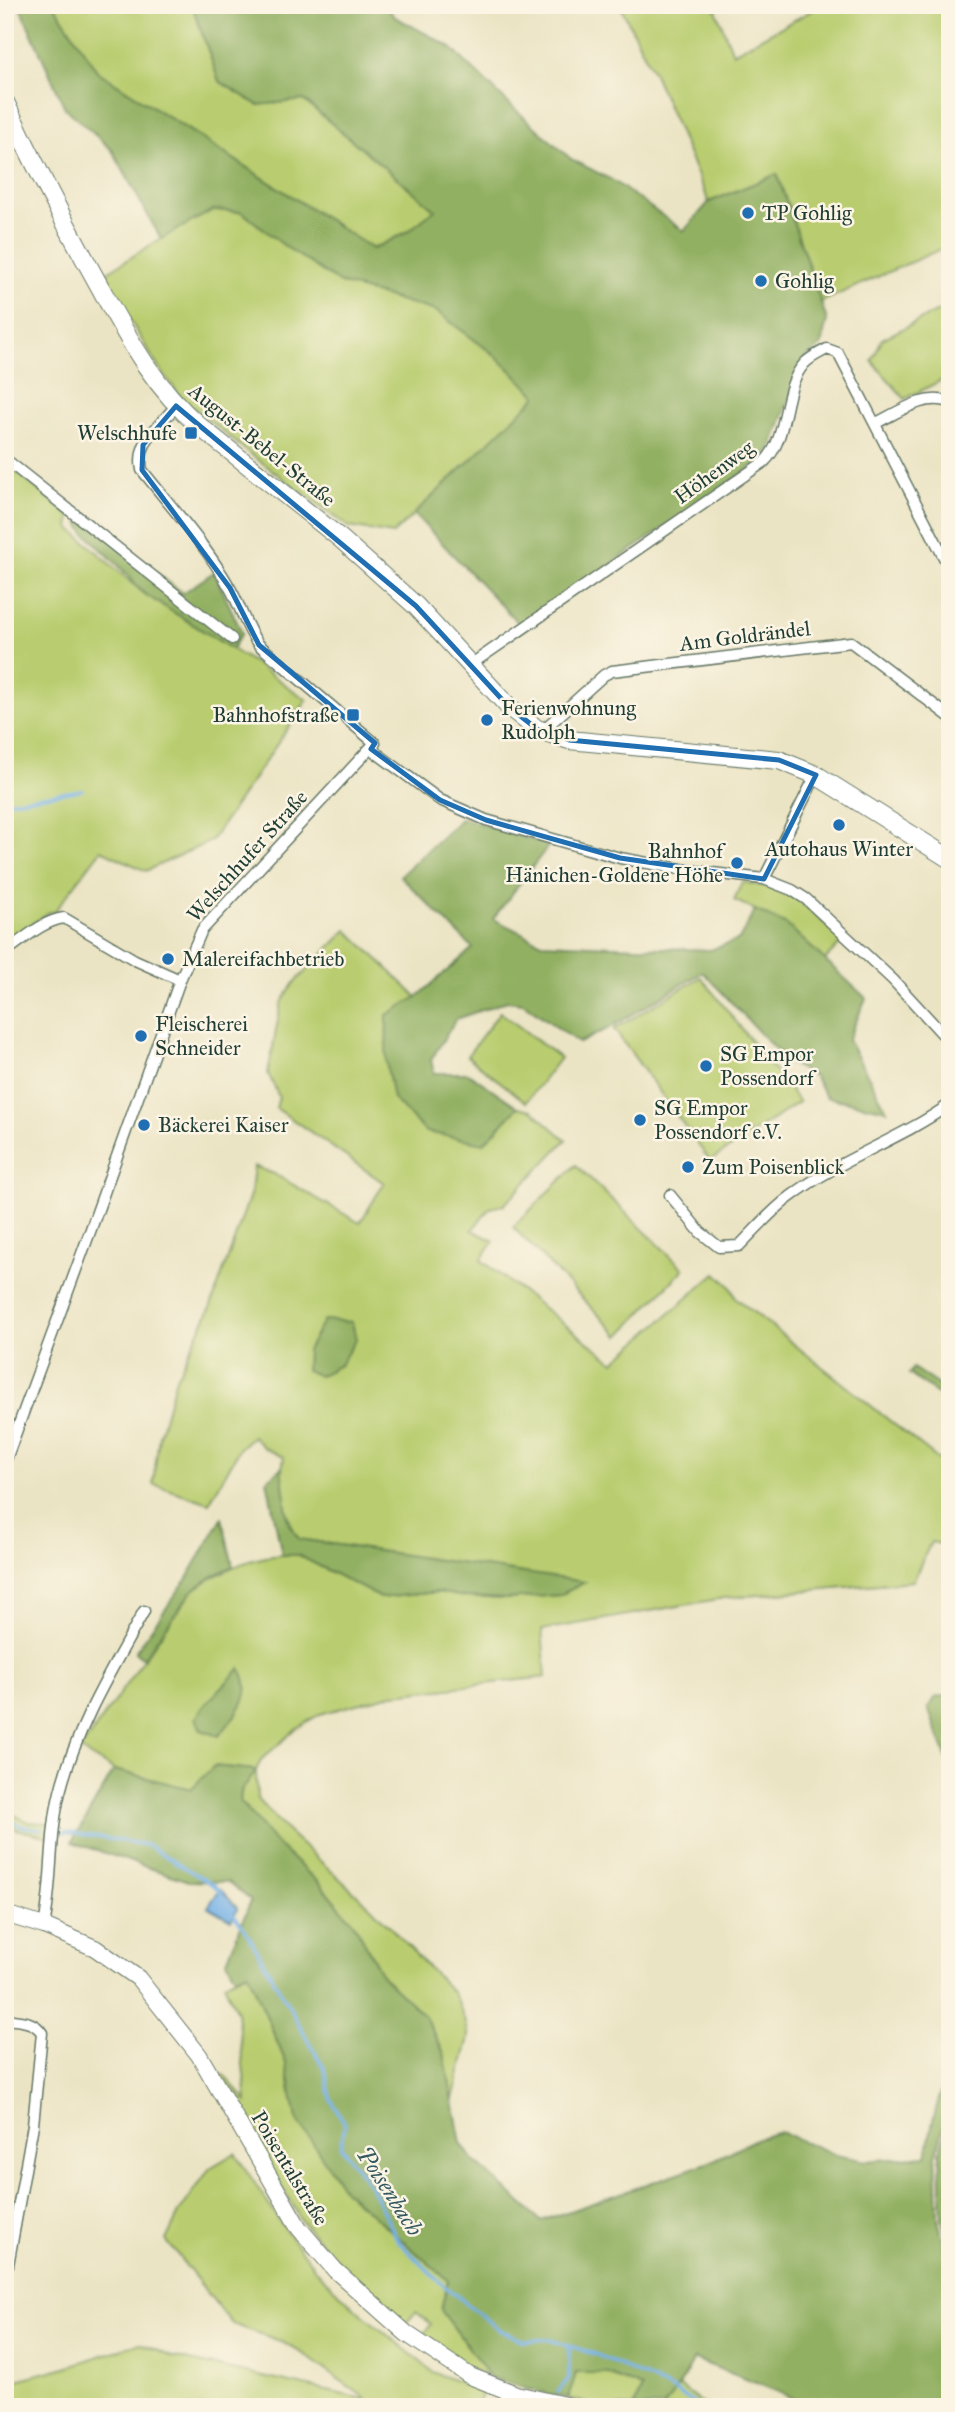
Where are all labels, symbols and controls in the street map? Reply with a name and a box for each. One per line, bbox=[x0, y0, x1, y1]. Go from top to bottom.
place label: TP Gohlig bbox=[762, 200, 852, 226]
marker: TP Gohlig bbox=[740, 205, 756, 221]
place label: Gohlig bbox=[775, 268, 834, 294]
marker: Gohlig bbox=[753, 273, 769, 289]
street label: August-Bebel-Straße bbox=[182, 377, 341, 512]
place label: Welschhufe bbox=[77, 420, 177, 446]
marker: Welschhufe bbox=[183, 425, 199, 441]
street label: Höhenweg bbox=[669, 434, 759, 510]
street label: Am Goldrändel bbox=[677, 615, 812, 657]
place label: Ferienwohnung Rudolph bbox=[501, 695, 636, 745]
place label: Bahnhofstraße bbox=[212, 702, 339, 728]
marker: Bahnhofstraße bbox=[345, 707, 361, 723]
marker: Ferienwohnung Rudolph bbox=[479, 712, 495, 728]
street label: Welschhufer Straße bbox=[181, 785, 313, 927]
marker: Autohaus Winter bbox=[831, 817, 847, 833]
place label: Autohaus Winter bbox=[764, 836, 913, 862]
place label: Bahnhof Hänichen-Goldene Höhe bbox=[505, 838, 726, 888]
marker: Bahnhof Hänichen-Goldene Höhe bbox=[729, 855, 745, 871]
place label: Malereifachbetrieb bbox=[182, 946, 344, 972]
marker: Malereifachbetrieb bbox=[160, 951, 176, 967]
place label: Fleischerei Schneider bbox=[155, 1011, 248, 1061]
marker: Fleischerei Schneider bbox=[133, 1028, 149, 1044]
place label: SG Empor Possendorf bbox=[720, 1041, 817, 1091]
marker: SG Empor Possendorf bbox=[698, 1058, 714, 1074]
place label: SG Empor Possendorf e.V. bbox=[654, 1095, 782, 1145]
place label: Bäckerei Kaiser bbox=[158, 1112, 289, 1138]
marker: SG Empor Possendorf e.V. bbox=[632, 1112, 648, 1128]
marker: Bäckerei Kaiser bbox=[136, 1117, 152, 1133]
place label: Zum Poisenblick bbox=[702, 1154, 845, 1180]
marker: Zum Poisenblick bbox=[680, 1159, 696, 1175]
street label: Poisentalstraße bbox=[246, 2106, 335, 2230]
water label: Poisenbach bbox=[351, 2141, 429, 2241]

